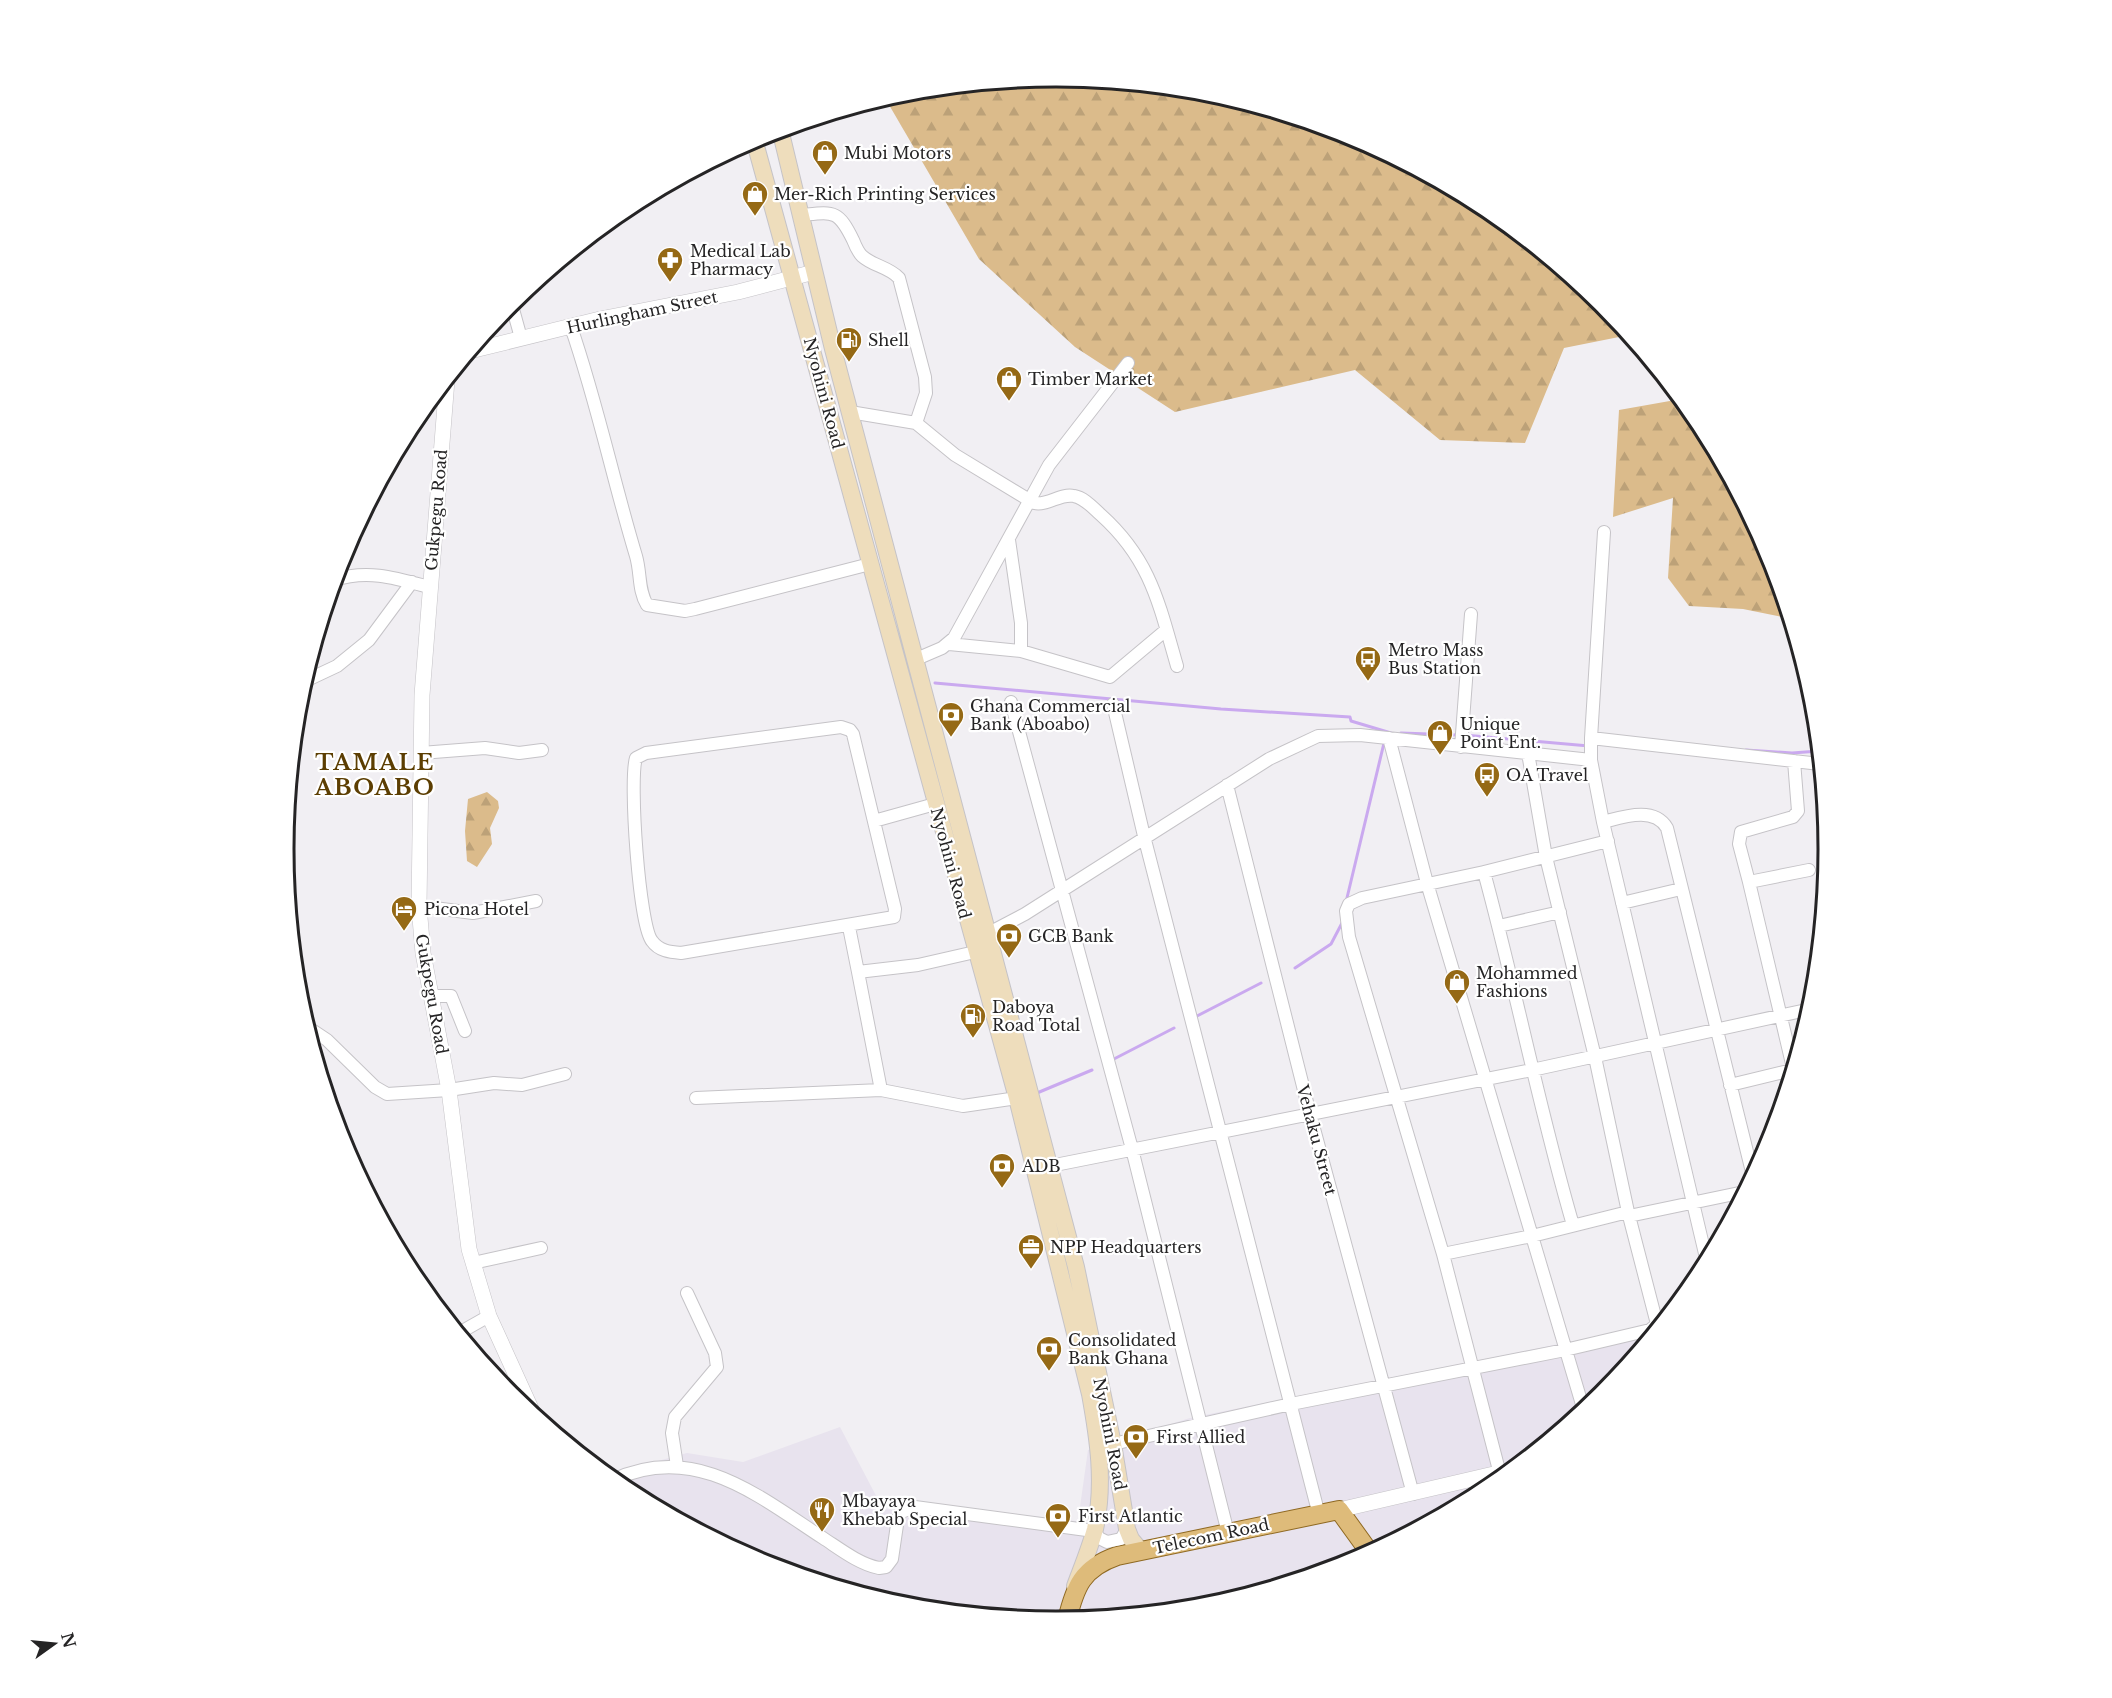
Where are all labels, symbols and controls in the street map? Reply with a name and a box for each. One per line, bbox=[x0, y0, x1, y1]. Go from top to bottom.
shop icon: Mubi Motors bbox=[810, 138, 840, 176]
place label: Mubi Motors bbox=[844, 143, 951, 163]
shop icon: Mer-Rich Printing Services bbox=[740, 179, 770, 217]
place label: Mer-Rich Printing Services bbox=[774, 184, 996, 204]
place label: Medical Lab Pharmacy bbox=[690, 241, 791, 279]
pharmacy icon: Medical Lab Pharmacy bbox=[655, 245, 685, 283]
street label: Hurlingham Street bbox=[565, 286, 719, 338]
fuel station icon: Shell bbox=[834, 325, 864, 363]
place label: Shell bbox=[868, 330, 909, 350]
street label: Nyohini Road bbox=[800, 335, 849, 451]
shop icon: Timber Market bbox=[994, 364, 1024, 402]
place label: Timber Market bbox=[1028, 369, 1153, 389]
street label: Gukpegu Road bbox=[421, 448, 451, 572]
place label: Metro Mass Bus Station bbox=[1388, 640, 1484, 678]
bus stop icon: Metro Mass Bus Station bbox=[1353, 644, 1383, 682]
place label: Ghana Commercial Bank (Aboabo) bbox=[970, 696, 1130, 734]
bank icon: Ghana Commercial Bank (Aboabo) bbox=[936, 700, 966, 738]
place label: Unique Point Ent. bbox=[1460, 714, 1541, 752]
shop icon: Unique Point Ent. bbox=[1425, 718, 1455, 756]
district label: TAMALE ABOABO bbox=[314, 749, 435, 801]
bus stop icon: OA Travel bbox=[1472, 760, 1502, 798]
place label: OA Travel bbox=[1506, 765, 1588, 785]
street label: Nyohini Road bbox=[927, 805, 976, 921]
hotel icon: Picona Hotel bbox=[389, 894, 419, 932]
place label: Picona Hotel bbox=[424, 899, 529, 919]
bank icon: GCB Bank bbox=[994, 921, 1024, 959]
place label: GCB Bank bbox=[1028, 926, 1114, 946]
street label: Gukpegu Road bbox=[412, 932, 452, 1056]
place label: Mohammed Fashions bbox=[1476, 963, 1578, 1001]
shop icon: Mohammed Fashions bbox=[1442, 967, 1472, 1005]
place label: Daboya Road Total bbox=[992, 997, 1080, 1035]
fuel station icon: Daboya Road Total bbox=[958, 1001, 988, 1039]
street label: Vehaku Street bbox=[1292, 1082, 1341, 1197]
bank icon: ADB bbox=[987, 1151, 1017, 1189]
place label: ADB bbox=[1021, 1156, 1061, 1176]
office icon: NPP Headquarters bbox=[1016, 1232, 1046, 1270]
place label: NPP Headquarters bbox=[1050, 1237, 1202, 1257]
place label: Consolidated Bank Ghana bbox=[1068, 1330, 1177, 1368]
bank icon: Consolidated Bank Ghana bbox=[1034, 1334, 1064, 1372]
street label: Nyohini Road bbox=[1089, 1376, 1131, 1492]
bank icon: First Allied bbox=[1121, 1422, 1151, 1460]
place label: First Allied bbox=[1156, 1427, 1245, 1447]
place label: Mbayaya Khebab Special bbox=[842, 1491, 967, 1529]
restaurant icon: Mbayaya Khebab Special bbox=[807, 1495, 837, 1533]
bank icon: First Atlantic bbox=[1043, 1501, 1073, 1539]
place label: First Atlantic bbox=[1078, 1506, 1183, 1526]
street label: Telecom Road bbox=[1151, 1514, 1271, 1558]
north arrow bbox=[24, 1614, 84, 1674]
text: N bbox=[57, 1630, 80, 1650]

